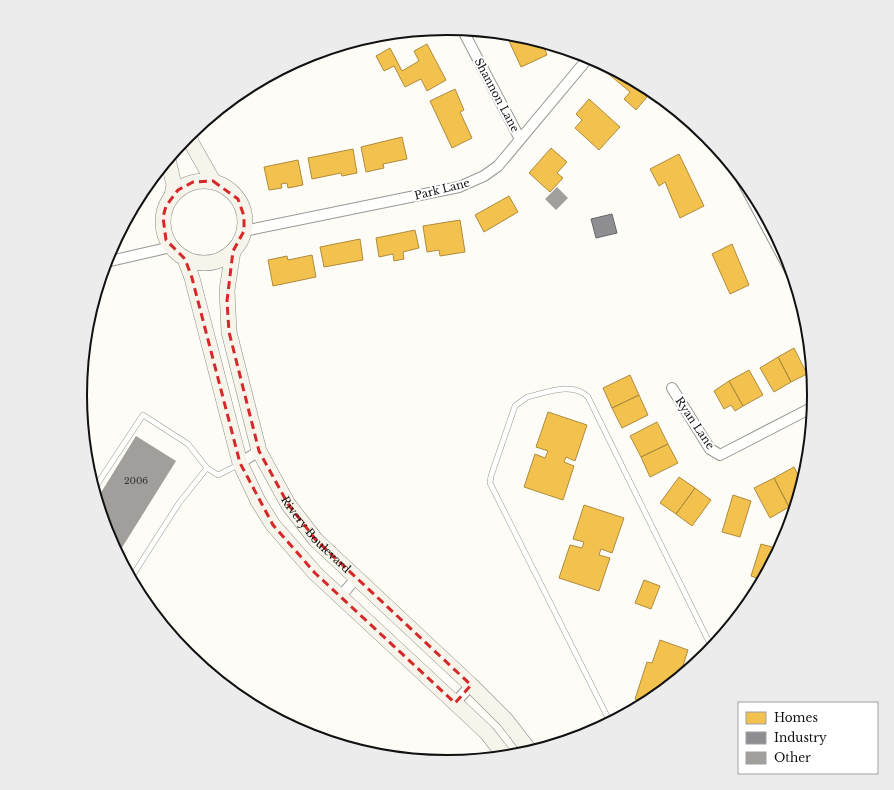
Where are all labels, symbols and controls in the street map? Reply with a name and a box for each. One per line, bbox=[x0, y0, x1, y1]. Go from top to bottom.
street label: Shannon Lane bbox=[472, 56, 522, 134]
street label: Park Lane bbox=[413, 175, 471, 203]
street label: Ryan Lane bbox=[672, 394, 718, 452]
house number: 2006 bbox=[124, 475, 148, 486]
street label: Rivery Boulevard bbox=[278, 494, 354, 576]
legend bbox=[738, 702, 878, 774]
text: Homes bbox=[774, 710, 818, 725]
text: Industry bbox=[774, 730, 827, 745]
text: Other bbox=[774, 750, 811, 765]

